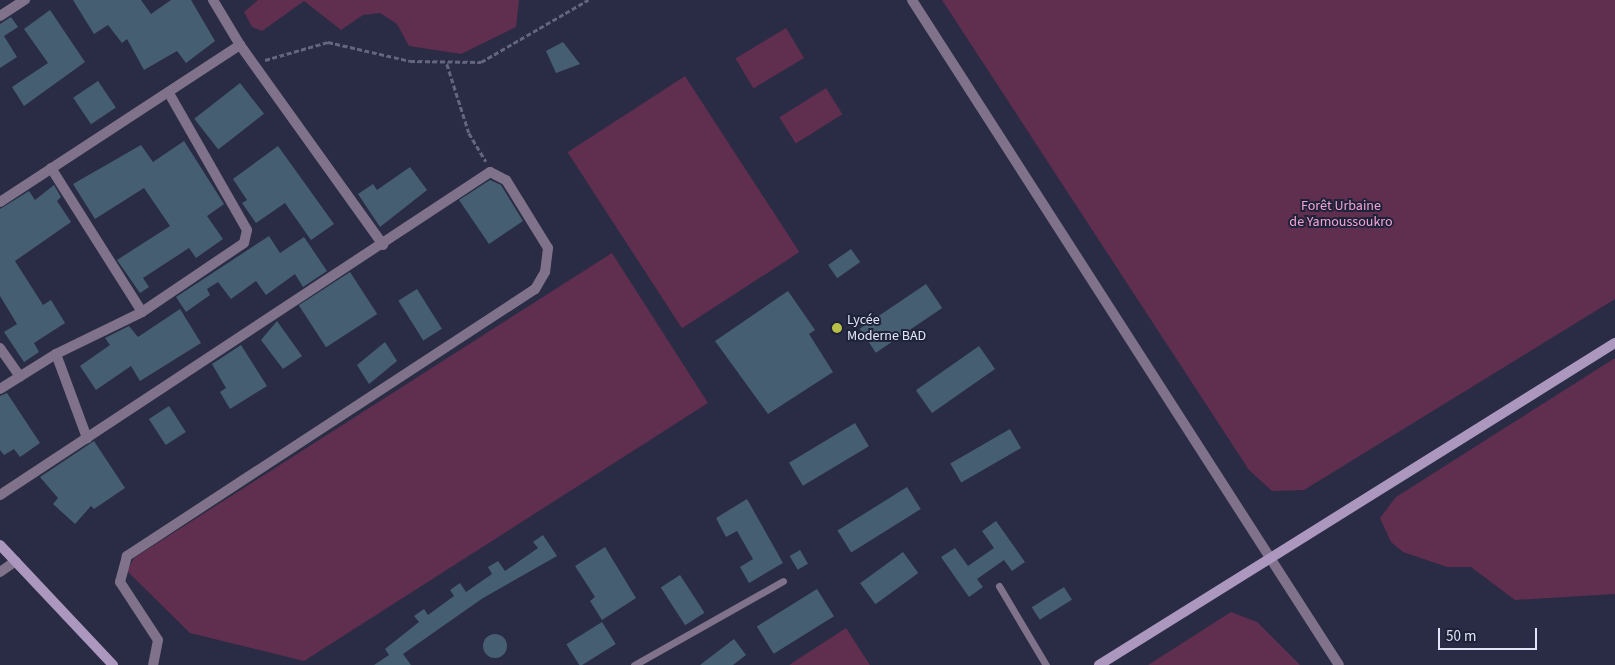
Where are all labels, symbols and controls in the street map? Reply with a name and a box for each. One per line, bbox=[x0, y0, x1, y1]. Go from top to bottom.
park label: Forêt Urbaine de Yamoussoukro bbox=[1289, 198, 1393, 230]
place label: Lycée Moderne BAD bbox=[847, 312, 926, 344]
marker: Lycée Moderne BAD bbox=[831, 322, 843, 334]
scale bar bbox=[1440, 618, 1539, 650]
text: 50 m bbox=[1446, 626, 1476, 647]

